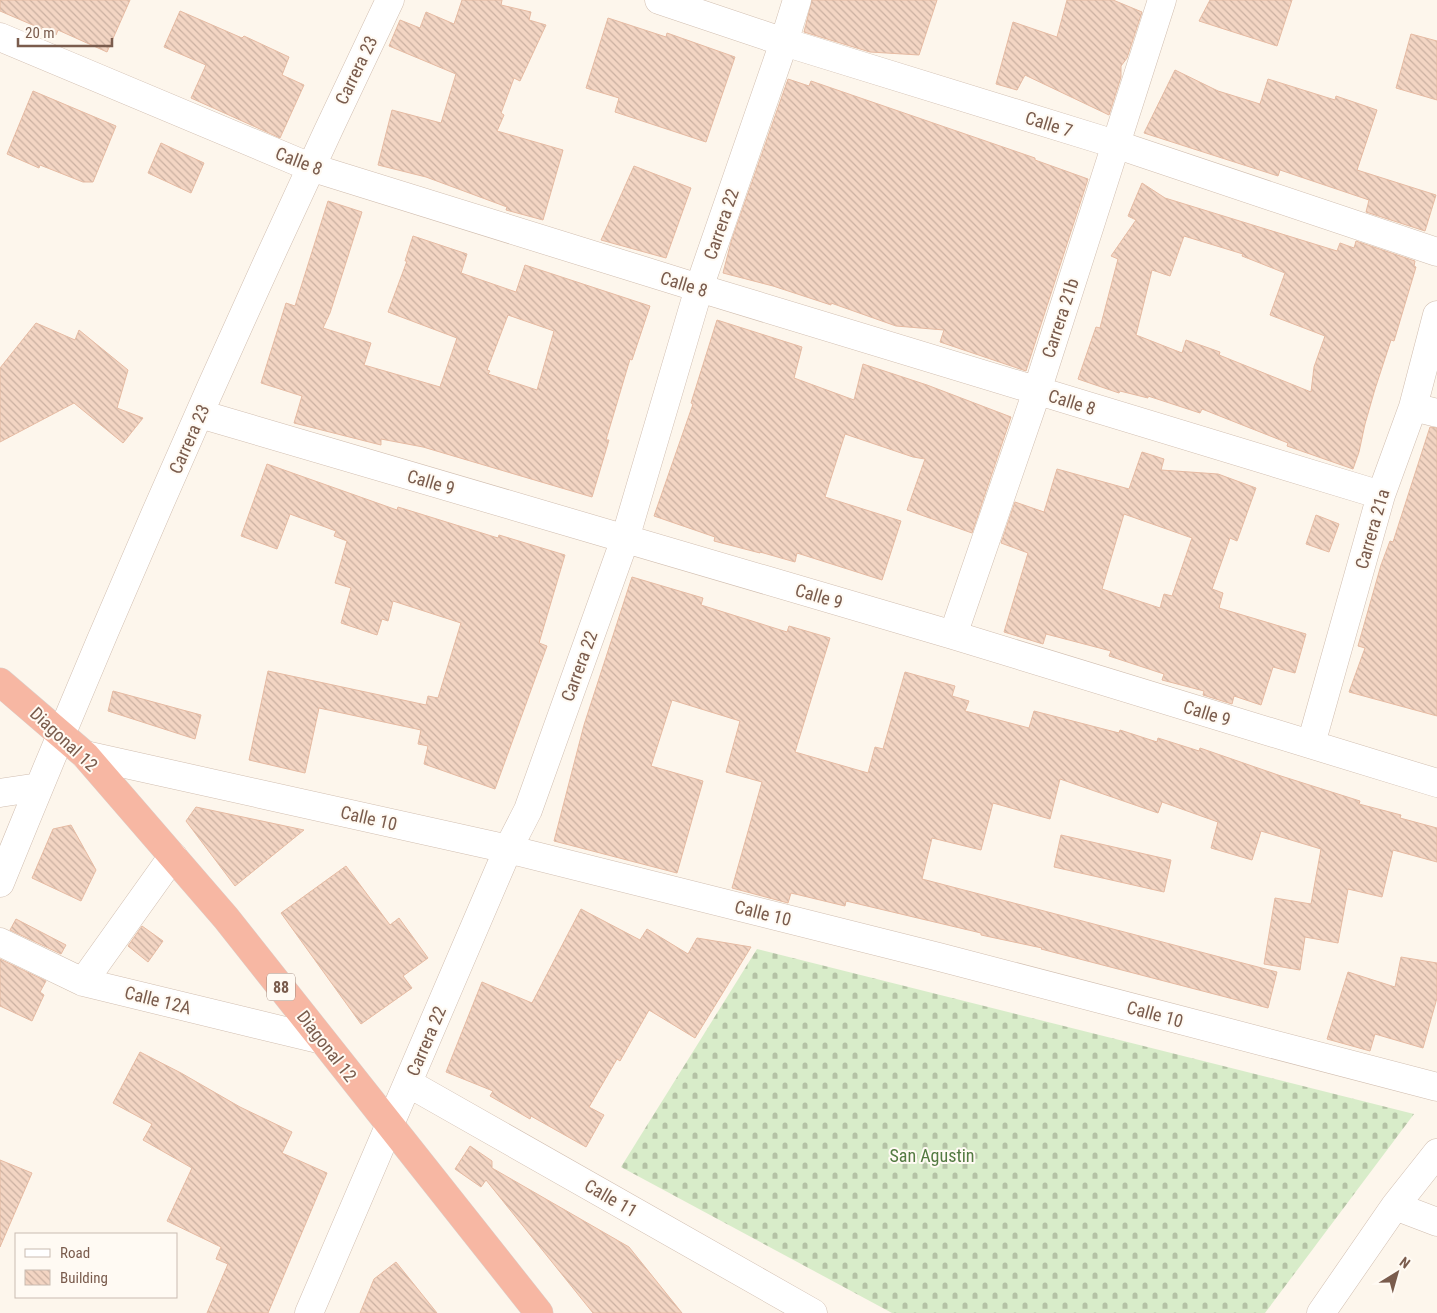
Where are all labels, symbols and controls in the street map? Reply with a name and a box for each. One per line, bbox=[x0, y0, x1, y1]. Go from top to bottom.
scale bar bbox=[18, 15, 111, 47]
text: 20 m bbox=[25, 24, 55, 42]
street label: Carrera 23 bbox=[330, 32, 382, 108]
street label: Calle 7 bbox=[1023, 107, 1075, 141]
street label: Calle 8 bbox=[273, 142, 325, 180]
street label: Carrera 22 bbox=[699, 186, 743, 262]
street label: Calle 8 bbox=[658, 267, 710, 301]
street label: Carrera 21b bbox=[1037, 275, 1083, 361]
street label: Calle 8 bbox=[1046, 385, 1098, 419]
street label: Carrera 23 bbox=[164, 401, 214, 477]
street label: Calle 9 bbox=[405, 465, 457, 499]
street label: Carrera 21a bbox=[1351, 487, 1393, 571]
street label: Calle 9 bbox=[793, 579, 845, 613]
street label: Carrera 22 bbox=[557, 628, 602, 704]
street label: Calle 9 bbox=[1181, 696, 1233, 730]
street label: Diagonal 12 bbox=[26, 703, 102, 776]
street label: Calle 10 bbox=[339, 801, 399, 835]
street label: Calle 10 bbox=[733, 896, 793, 930]
road number: 88 bbox=[267, 974, 295, 1000]
street label: Calle 12A bbox=[123, 982, 194, 1019]
street label: Calle 10 bbox=[1125, 996, 1185, 1032]
street label: Carrera 22 bbox=[402, 1003, 450, 1079]
street label: Diagonal 12 bbox=[293, 1006, 361, 1086]
park label: San Agustin bbox=[889, 1145, 975, 1166]
street label: Calle 11 bbox=[581, 1175, 641, 1221]
legend bbox=[15, 1233, 178, 1298]
text: Road bbox=[60, 1244, 90, 1262]
north arrow bbox=[1372, 1248, 1422, 1298]
text: N bbox=[1397, 1254, 1413, 1272]
text: Building bbox=[60, 1269, 108, 1287]

